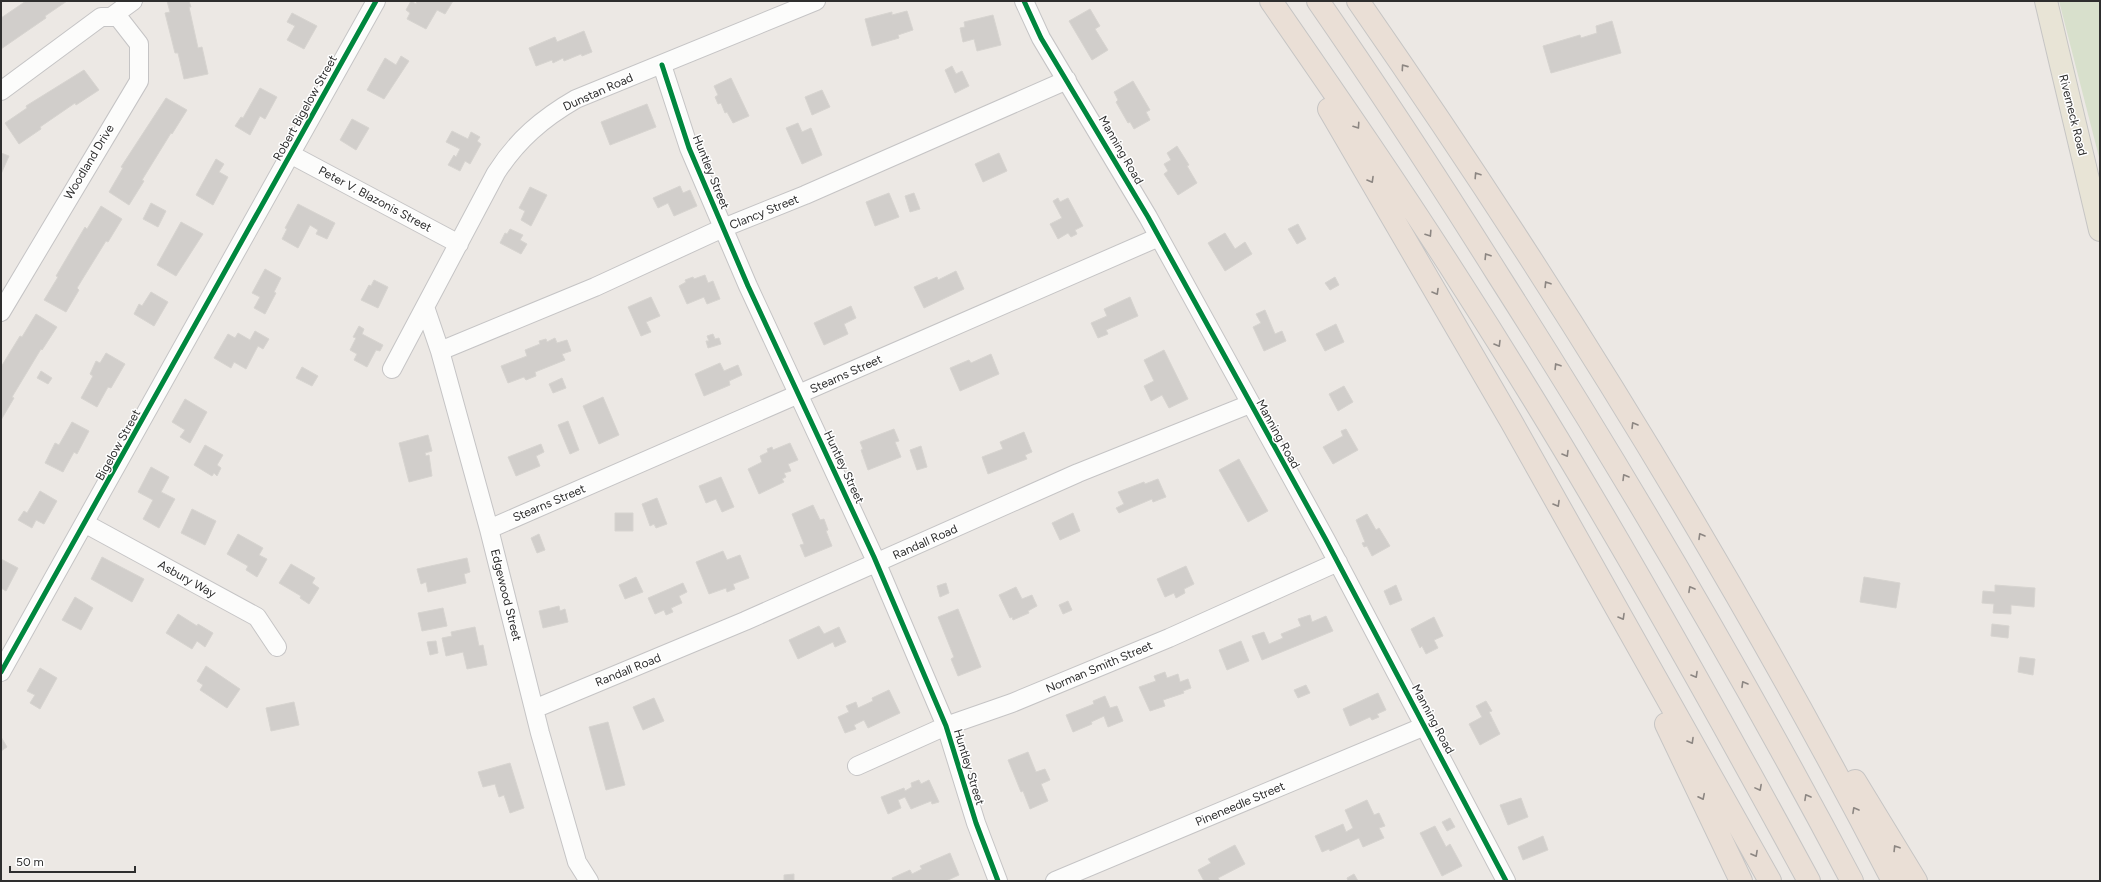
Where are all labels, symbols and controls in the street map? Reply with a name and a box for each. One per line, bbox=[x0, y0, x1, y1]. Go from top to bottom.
street label: Robert Bigelow Street bbox=[270, 52, 340, 163]
one-way arrow bbox=[1401, 64, 1409, 71]
street label: Dunstan Road bbox=[561, 70, 635, 114]
street label: Riverneck Road bbox=[2056, 73, 2090, 157]
street label: Manning Road bbox=[1096, 113, 1146, 187]
one-way arrow bbox=[1352, 121, 1359, 128]
street label: Woodland Drive bbox=[61, 122, 117, 202]
street label: Huntley Street bbox=[690, 133, 732, 212]
street label: Peter V. Blazonis Street bbox=[316, 163, 434, 235]
one-way arrow bbox=[1474, 172, 1482, 179]
one-way arrow bbox=[1366, 176, 1373, 183]
street label: Clancy Street bbox=[727, 192, 801, 232]
one-way arrow bbox=[1424, 229, 1431, 236]
one-way arrow bbox=[1485, 254, 1492, 261]
one-way arrow bbox=[1544, 281, 1552, 288]
one-way arrow bbox=[1432, 288, 1439, 295]
one-way arrow bbox=[1494, 339, 1501, 346]
street label: Stearns Street bbox=[808, 352, 885, 396]
one-way arrow bbox=[1554, 363, 1561, 370]
street label: Manning Road bbox=[1253, 397, 1303, 471]
street label: Bigelow Street bbox=[93, 407, 144, 483]
one-way arrow bbox=[1631, 422, 1639, 429]
street label: Huntley Street bbox=[821, 428, 867, 506]
one-way arrow bbox=[1561, 450, 1569, 457]
one-way arrow bbox=[1622, 474, 1629, 481]
street label: Stearns Street bbox=[511, 481, 588, 525]
one-way arrow bbox=[1553, 500, 1560, 507]
street label: Randall Road bbox=[890, 521, 960, 563]
one-way arrow bbox=[1699, 533, 1706, 540]
street label: Edgewood Street bbox=[488, 548, 524, 643]
street label: Asbury Way bbox=[156, 557, 219, 601]
one-way arrow bbox=[1688, 586, 1695, 593]
one-way arrow bbox=[1617, 613, 1624, 620]
street label: Norman Smith Street bbox=[1044, 638, 1155, 696]
street label: Randall Road bbox=[593, 651, 663, 689]
one-way arrow bbox=[1691, 671, 1698, 678]
one-way arrow bbox=[1742, 681, 1749, 688]
street label: Manning Road bbox=[1409, 682, 1457, 756]
street label: Huntley Street bbox=[951, 727, 987, 807]
one-way arrow bbox=[1687, 737, 1694, 744]
street label: Pineneedle Street bbox=[1193, 779, 1287, 829]
one-way arrow bbox=[1754, 784, 1761, 792]
one-way arrow bbox=[1697, 793, 1705, 801]
one-way arrow bbox=[1805, 794, 1812, 801]
one-way arrow bbox=[1852, 806, 1859, 814]
one-way arrow bbox=[1893, 845, 1900, 852]
scale bar bbox=[10, 848, 135, 874]
one-way arrow bbox=[1751, 850, 1758, 857]
text: 50 m bbox=[16, 855, 44, 869]

